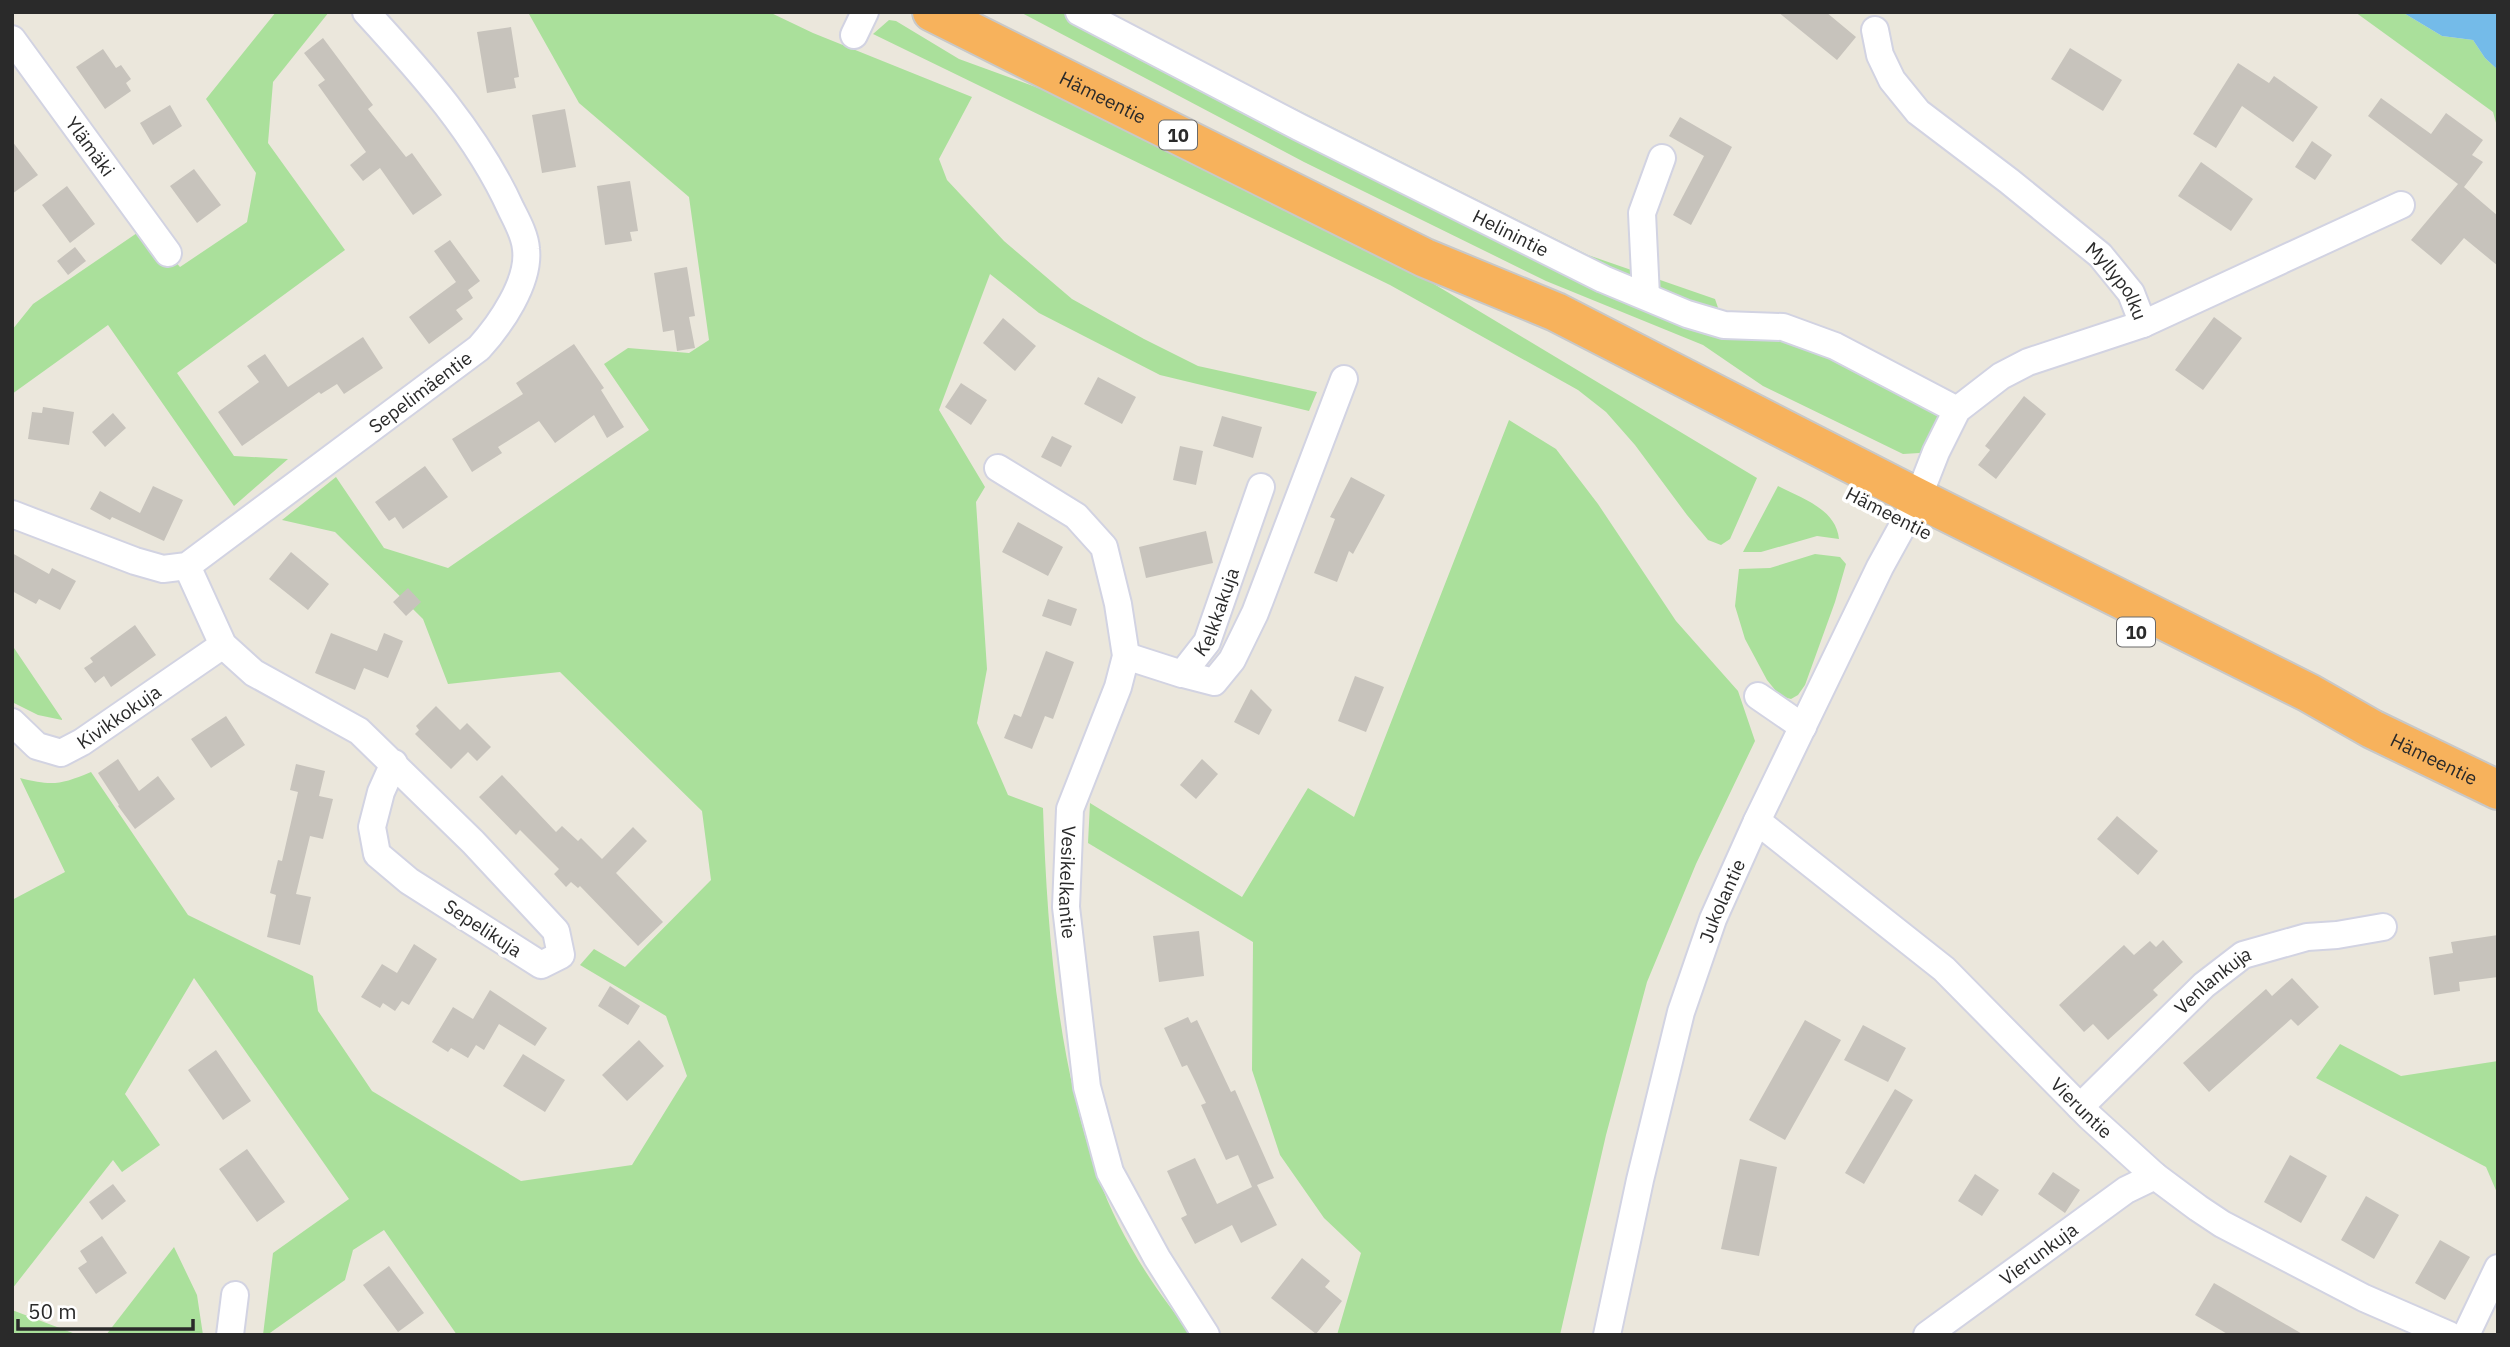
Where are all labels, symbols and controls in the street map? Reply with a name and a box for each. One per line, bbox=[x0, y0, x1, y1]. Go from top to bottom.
street label: Hämeentie bbox=[1056, 66, 1150, 129]
street label: Ylämäki bbox=[61, 112, 120, 181]
road number: 10 bbox=[1159, 120, 1197, 150]
street label: Helinintie bbox=[1469, 204, 1553, 262]
street label: Myllypolku bbox=[2081, 236, 2152, 323]
street label: Sepelimäentie bbox=[364, 346, 477, 438]
street label: Hämeentie bbox=[1842, 481, 1936, 545]
street label: Kelkkakuja bbox=[1188, 564, 1244, 661]
road number: 10 bbox=[2117, 618, 2155, 646]
street label: Kivikkokuja bbox=[72, 679, 165, 754]
street label: Hämeentie bbox=[2387, 728, 2481, 790]
street label: Vesikelkantie bbox=[1054, 825, 1082, 940]
street label: Jukolantie bbox=[1694, 855, 1750, 946]
street label: Sepelikuja bbox=[439, 894, 527, 962]
street label: Venlankuja bbox=[2169, 941, 2254, 1019]
street label: Vieruntie bbox=[2046, 1072, 2117, 1144]
street label: Vierunkuja bbox=[1995, 1217, 2082, 1290]
scale bar bbox=[18, 1288, 192, 1332]
text: 50 m bbox=[28, 1297, 77, 1325]

